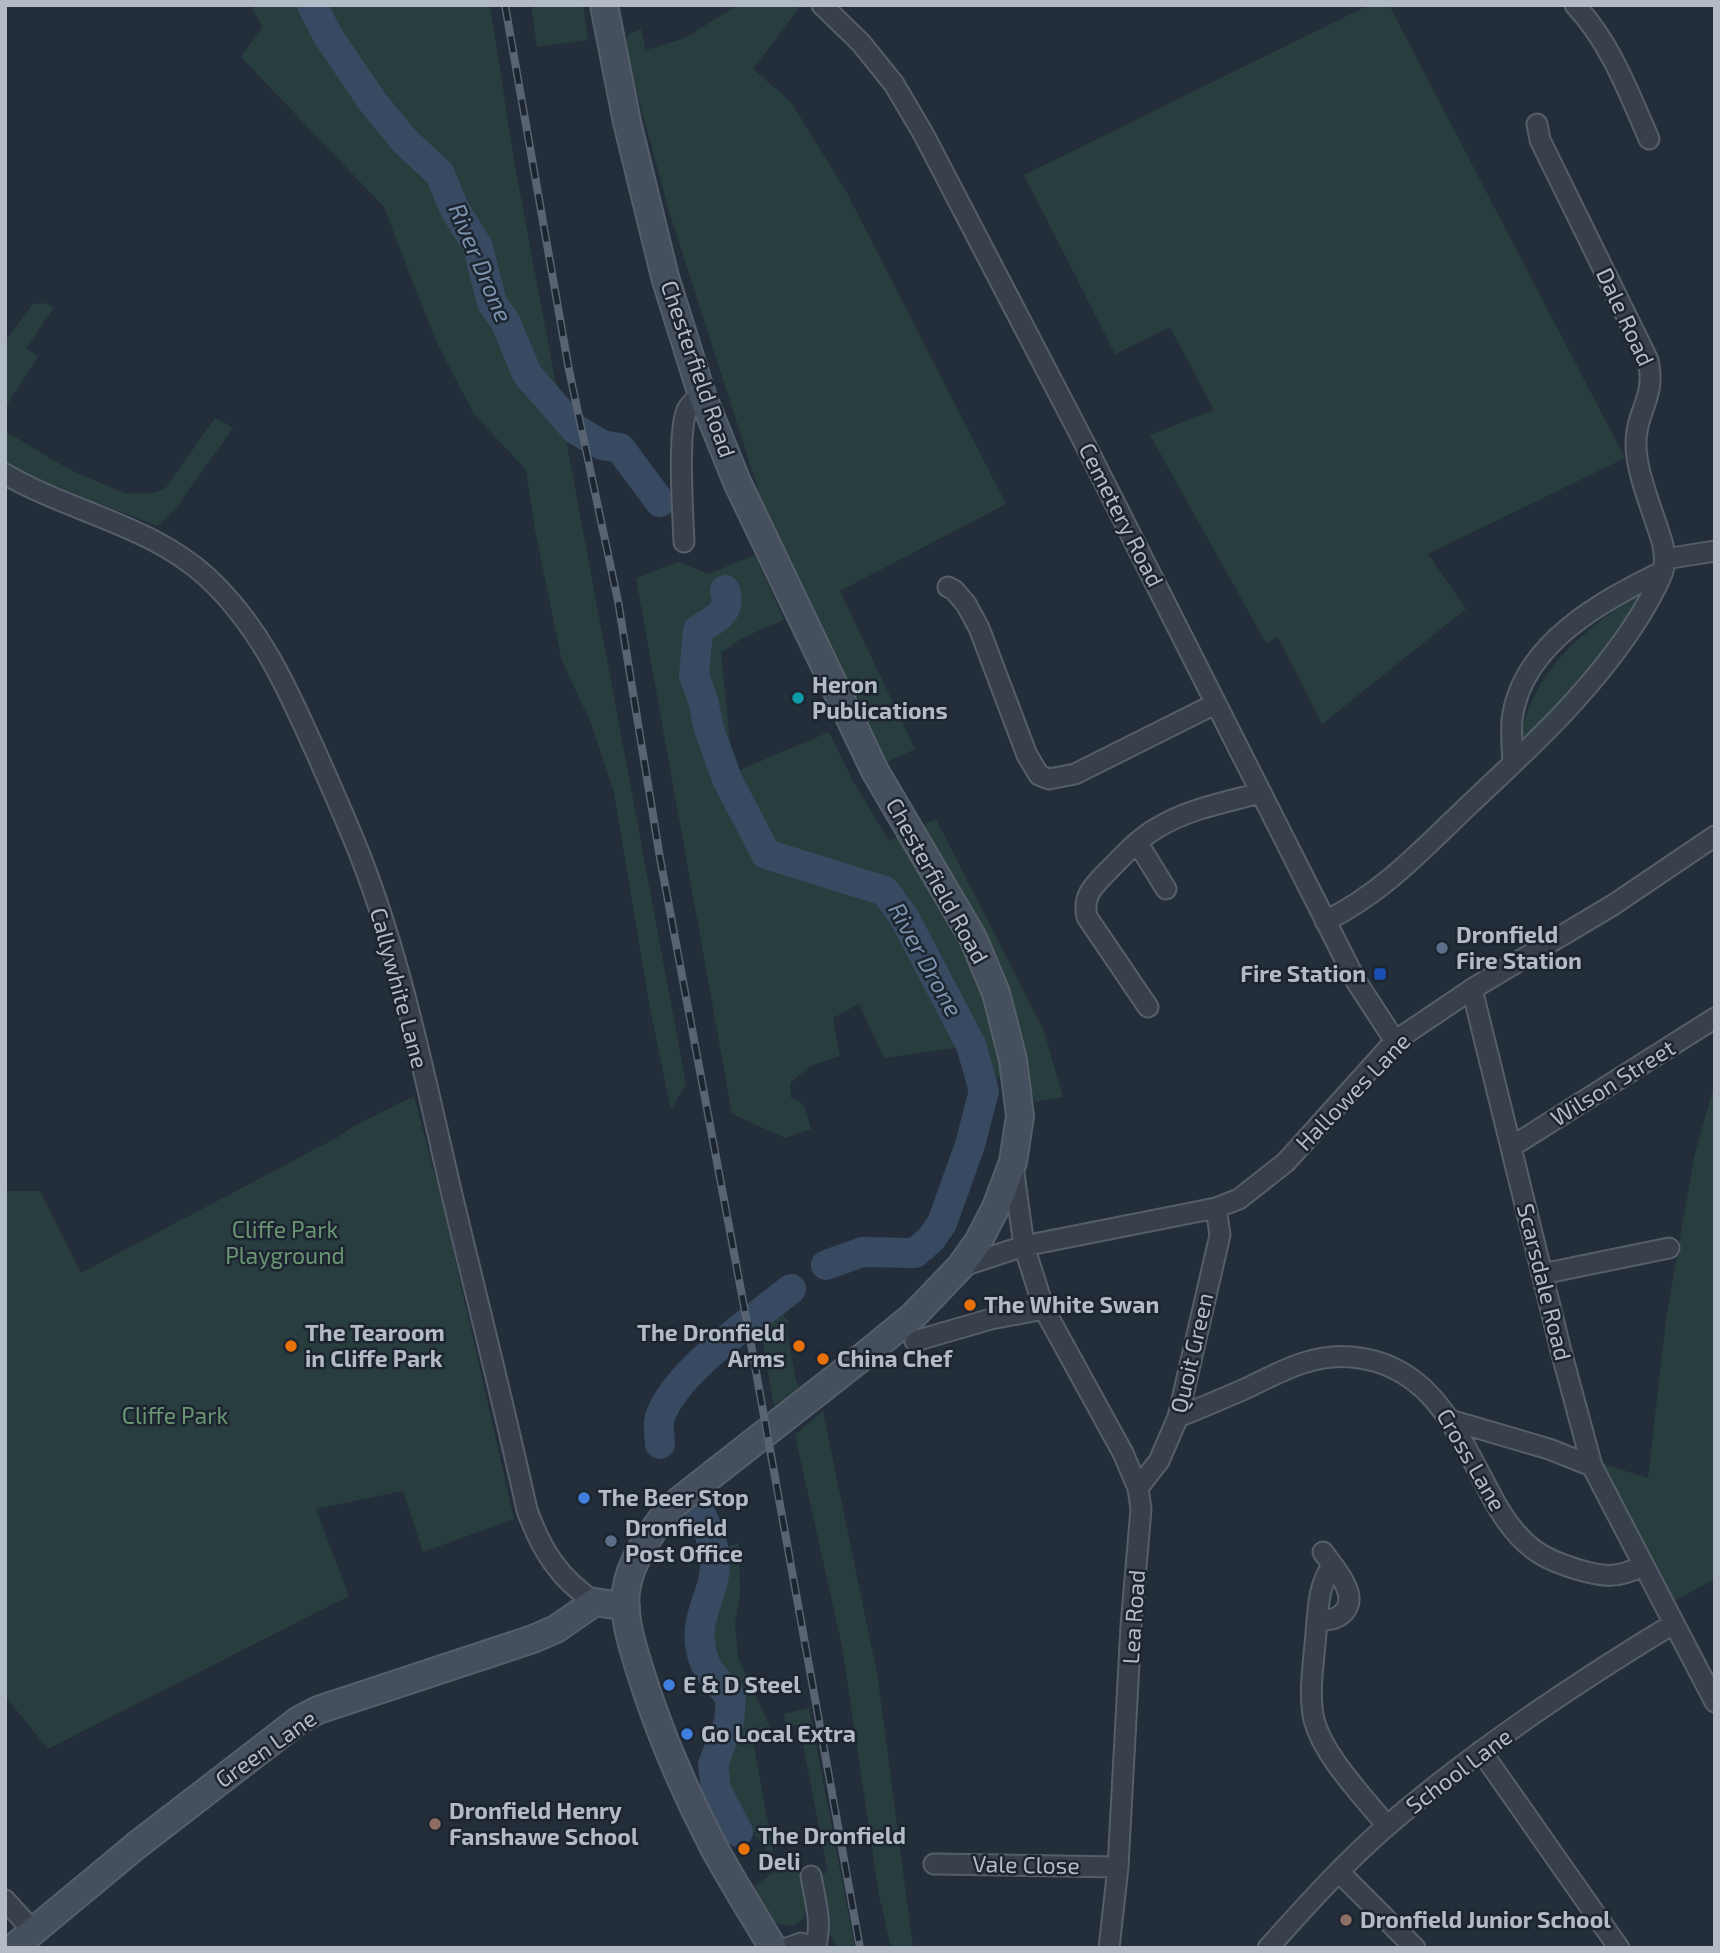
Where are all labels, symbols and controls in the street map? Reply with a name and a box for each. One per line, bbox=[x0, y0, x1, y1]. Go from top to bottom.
water label: River Drone bbox=[443, 199, 519, 326]
street label: Dale Road bbox=[1591, 263, 1661, 370]
street label: Chesterfield Road bbox=[656, 277, 742, 461]
street label: Cemetery Road bbox=[1074, 438, 1170, 591]
place label: Heron Publications bbox=[812, 670, 948, 724]
marker: Heron Publications bbox=[790, 690, 806, 706]
street label: Chesterfield Road bbox=[881, 793, 995, 968]
water label: River Drone bbox=[883, 897, 970, 1022]
street label: Callywhite Lane bbox=[365, 904, 435, 1071]
place label: Dronfield Fire Station bbox=[1456, 920, 1582, 974]
marker: Dronfield Fire Station bbox=[1434, 940, 1450, 956]
place label: Fire Station bbox=[1240, 959, 1366, 987]
marker: Fire Station bbox=[1372, 966, 1388, 982]
street label: Hallowes Lane bbox=[1289, 1027, 1415, 1156]
street label: Wilson Street bbox=[1545, 1033, 1680, 1132]
street label: Scarsdale Road bbox=[1512, 1200, 1578, 1363]
park label: Cliffe Park Playground bbox=[225, 1215, 345, 1269]
place label: The White Swan bbox=[984, 1290, 1159, 1318]
street label: Quoit Green bbox=[1164, 1290, 1218, 1416]
marker: The White Swan bbox=[962, 1297, 978, 1313]
place label: The Tearoom in Cliffe Park bbox=[305, 1318, 445, 1372]
place label: The Dronfield Arms bbox=[637, 1318, 785, 1372]
marker: The Tearoom in Cliffe Park bbox=[283, 1338, 299, 1354]
marker: The Dronfield Arms bbox=[791, 1338, 807, 1354]
place label: China Chef bbox=[837, 1344, 953, 1372]
marker: China Chef bbox=[815, 1351, 831, 1367]
park label: Cliffe Park bbox=[122, 1401, 228, 1429]
street label: Cross Lane bbox=[1431, 1403, 1512, 1516]
place label: The Beer Stop bbox=[598, 1483, 749, 1511]
marker: The Beer Stop bbox=[576, 1490, 592, 1506]
place label: Dronfield Post Office bbox=[625, 1513, 743, 1567]
marker: Dronfield Post Office bbox=[603, 1533, 619, 1549]
street label: Lea Road bbox=[1116, 1569, 1150, 1665]
place label: E & D Steel bbox=[683, 1670, 801, 1698]
marker: E & D Steel bbox=[661, 1677, 677, 1693]
street label: Green Lane bbox=[210, 1703, 321, 1793]
place label: Go Local Extra bbox=[701, 1719, 856, 1747]
street label: School Lane bbox=[1400, 1721, 1517, 1819]
marker: Go Local Extra bbox=[679, 1726, 695, 1742]
place label: Dronfield Henry Fanshawe School bbox=[449, 1796, 639, 1850]
marker: Dronfield Henry Fanshawe School bbox=[427, 1816, 443, 1832]
place label: The Dronfield Deli bbox=[758, 1821, 906, 1875]
marker: The Dronfield Deli bbox=[736, 1841, 752, 1857]
street label: Vale Close bbox=[972, 1849, 1080, 1879]
place label: Dronfield Junior School bbox=[1360, 1905, 1611, 1933]
marker: Dronfield Junior School bbox=[1338, 1912, 1354, 1928]

